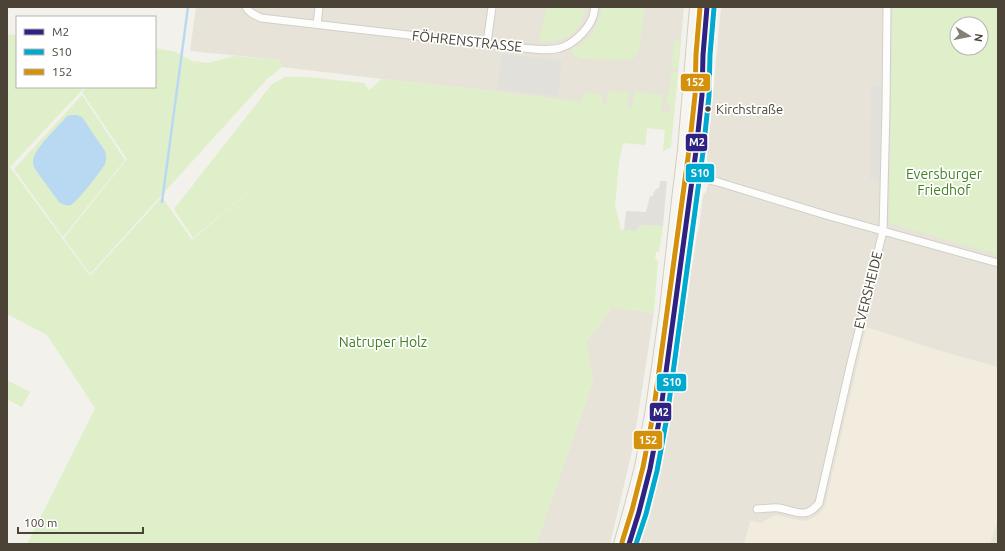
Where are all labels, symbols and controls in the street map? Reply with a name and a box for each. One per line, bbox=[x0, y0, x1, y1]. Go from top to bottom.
legend bbox=[16, 16, 156, 88]
north arrow bbox=[949, 16, 989, 56]
text: M2 bbox=[52, 25, 69, 38]
street label: FÖHRENSTRASSE bbox=[411, 26, 523, 55]
text: N bbox=[972, 33, 985, 43]
text: S10 bbox=[52, 45, 72, 58]
text: 152 bbox=[52, 65, 72, 78]
line badge: 152 bbox=[680, 73, 711, 92]
text: 152 bbox=[686, 76, 704, 88]
place label: Kirchstraße bbox=[716, 102, 783, 116]
marker: Kirchstraße bbox=[703, 104, 713, 114]
line badge: M2 bbox=[685, 133, 708, 152]
text: M2 bbox=[689, 136, 705, 148]
line badge: S10 bbox=[685, 163, 715, 183]
park label: Eversburger Friedhof bbox=[906, 166, 983, 198]
text: S10 bbox=[691, 167, 709, 179]
street label: EVERSHEIDE bbox=[851, 249, 885, 331]
park label: Natruper Holz bbox=[339, 334, 427, 350]
line badge: S10 bbox=[656, 373, 687, 392]
text: S10 bbox=[663, 376, 681, 388]
line badge: M2 bbox=[649, 402, 672, 422]
text: M2 bbox=[653, 406, 669, 418]
line badge: 152 bbox=[633, 430, 663, 450]
text: 152 bbox=[639, 434, 657, 446]
scale bar bbox=[18, 509, 143, 535]
text: 100 m bbox=[24, 516, 57, 529]

